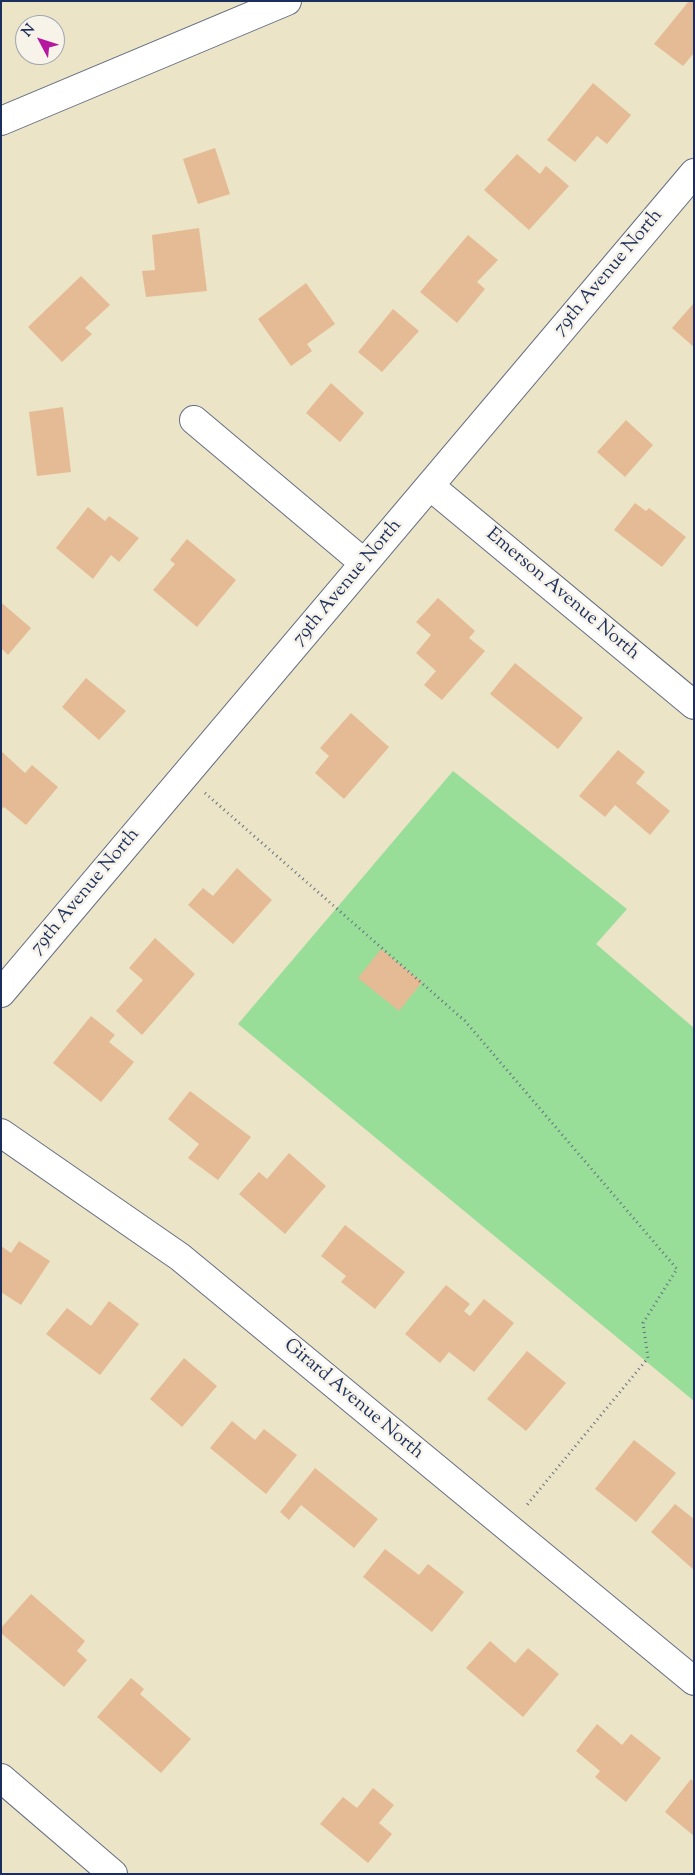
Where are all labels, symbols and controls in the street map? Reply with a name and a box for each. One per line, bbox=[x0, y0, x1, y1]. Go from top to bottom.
north arrow bbox=[15, 15, 65, 65]
text: N bbox=[18, 20, 41, 42]
street label: 79th Avenue North bbox=[550, 205, 668, 341]
street label: 79th Avenue North bbox=[289, 515, 407, 651]
street label: Emerson Avenue North bbox=[480, 524, 644, 666]
street label: 79th Avenue North bbox=[27, 824, 145, 960]
street label: Girard Avenue North bbox=[278, 1335, 428, 1465]

